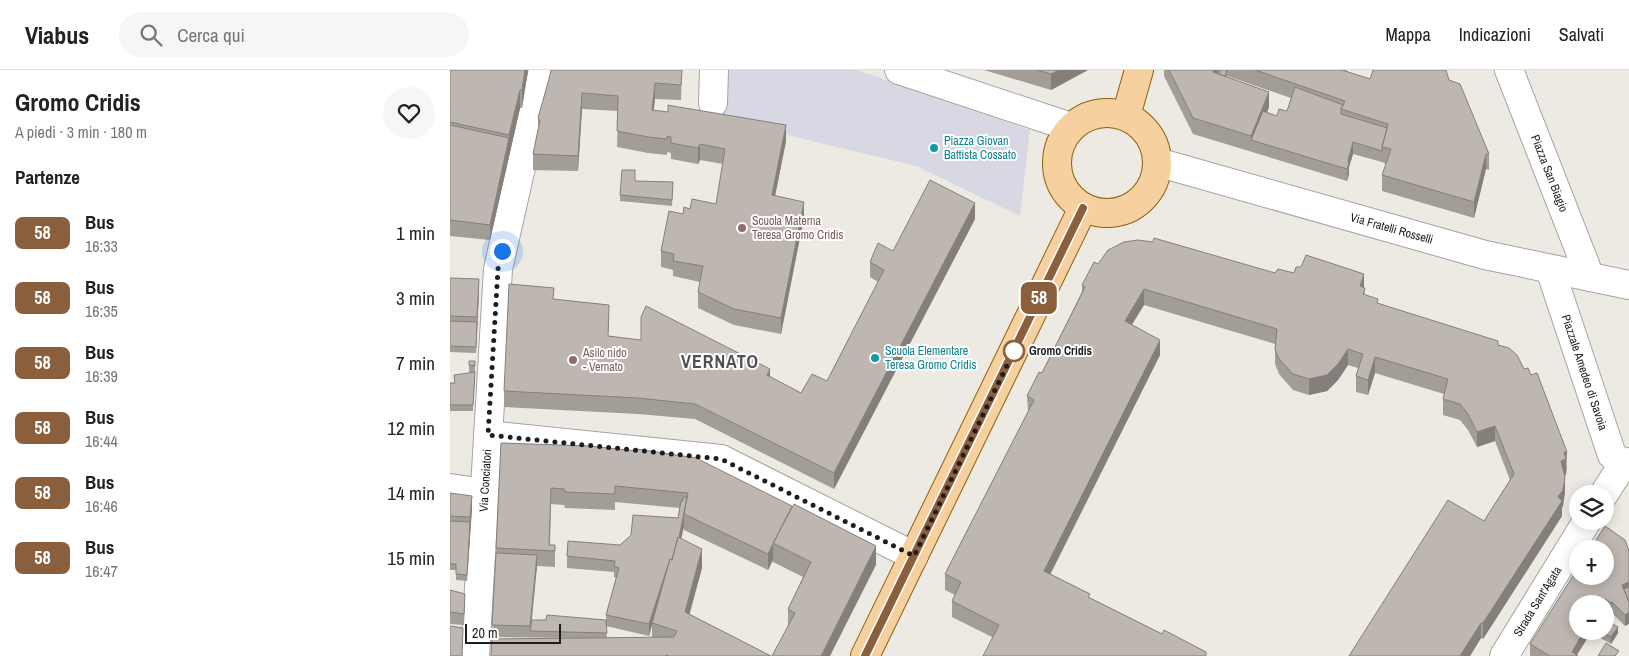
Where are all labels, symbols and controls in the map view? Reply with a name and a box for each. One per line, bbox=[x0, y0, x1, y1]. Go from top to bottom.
search box bbox=[119, 12, 469, 57]
text: Viabus bbox=[25, 19, 89, 51]
icon: search bbox=[137, 21, 165, 49]
text: Cerca qui bbox=[177, 22, 245, 48]
text: Mappa bbox=[1386, 22, 1431, 47]
text: Indicazioni bbox=[1459, 22, 1531, 47]
text: Salvati bbox=[1559, 22, 1604, 47]
text: Gromo Cridis bbox=[15, 86, 141, 118]
button: heart bbox=[383, 87, 435, 139]
text: A piedi · 3 min · 180 m bbox=[15, 121, 147, 143]
street label: Piazza San Biagio bbox=[1527, 132, 1572, 214]
place label: Piazza Giovan Battista Cossato bbox=[944, 133, 1016, 163]
marker: Piazza Giovan Battista Cossato bbox=[928, 142, 940, 154]
text: Partenze bbox=[15, 164, 80, 190]
text: Bus bbox=[85, 209, 114, 235]
street label: Via Fratelli Rosselli bbox=[1349, 209, 1435, 248]
place label: Scuola Materna Teresa Gromo Cridis bbox=[752, 213, 843, 243]
text: 58 bbox=[34, 220, 51, 245]
text: 1 min bbox=[396, 220, 435, 246]
marker: Scuola Materna Teresa Gromo Cridis bbox=[736, 222, 748, 234]
text: 16:33 bbox=[85, 235, 118, 257]
your location bbox=[490, 239, 515, 264]
text: Bus bbox=[85, 274, 114, 300]
line badge: 58 bbox=[1016, 282, 1062, 314]
text: 58 bbox=[34, 285, 51, 310]
text: 3 min bbox=[396, 285, 435, 311]
text: 58 bbox=[1031, 285, 1047, 310]
text: 16:35 bbox=[85, 300, 118, 322]
street label: Piazzale Amedeo di Savoia bbox=[1558, 312, 1611, 433]
text: Bus bbox=[85, 339, 114, 365]
marker: Gromo Cridis bbox=[1003, 340, 1025, 362]
place label: Scuola Elementare Teresa Gromo Cridis bbox=[885, 343, 976, 373]
place label: Gromo Cridis bbox=[1029, 343, 1092, 359]
place label: Asilo nido - Vernato bbox=[582, 345, 627, 375]
district label: VERNATO bbox=[681, 349, 759, 374]
text: 58 bbox=[34, 350, 51, 375]
text: 7 min bbox=[396, 350, 435, 376]
marker: Scuola Elementare Teresa Gromo Cridis bbox=[869, 352, 881, 364]
marker: Asilo nido - Vernato bbox=[567, 354, 579, 366]
text: 16:39 bbox=[85, 365, 118, 387]
text: Bus bbox=[85, 404, 114, 430]
text: 58 bbox=[34, 415, 51, 440]
text: 12 min bbox=[387, 415, 435, 441]
text: 16:44 bbox=[85, 430, 118, 452]
street label: Via Conciatori bbox=[476, 448, 495, 512]
text: Bus bbox=[85, 469, 114, 495]
text: 58 bbox=[34, 480, 51, 505]
text: 14 min bbox=[387, 480, 435, 506]
map controls bbox=[1569, 485, 1614, 640]
button: layers bbox=[1569, 485, 1614, 530]
text: 16:46 bbox=[85, 495, 118, 517]
text: Bus bbox=[85, 534, 114, 560]
button: + bbox=[1569, 540, 1614, 585]
text: 58 bbox=[34, 545, 51, 570]
text: 15 min bbox=[387, 545, 435, 571]
text: 16:47 bbox=[85, 560, 118, 582]
street label: Strada Sant'Agata bbox=[1510, 563, 1565, 640]
button: − bbox=[1569, 595, 1614, 640]
scale bar bbox=[465, 621, 561, 644]
text: 20 m bbox=[472, 624, 498, 642]

